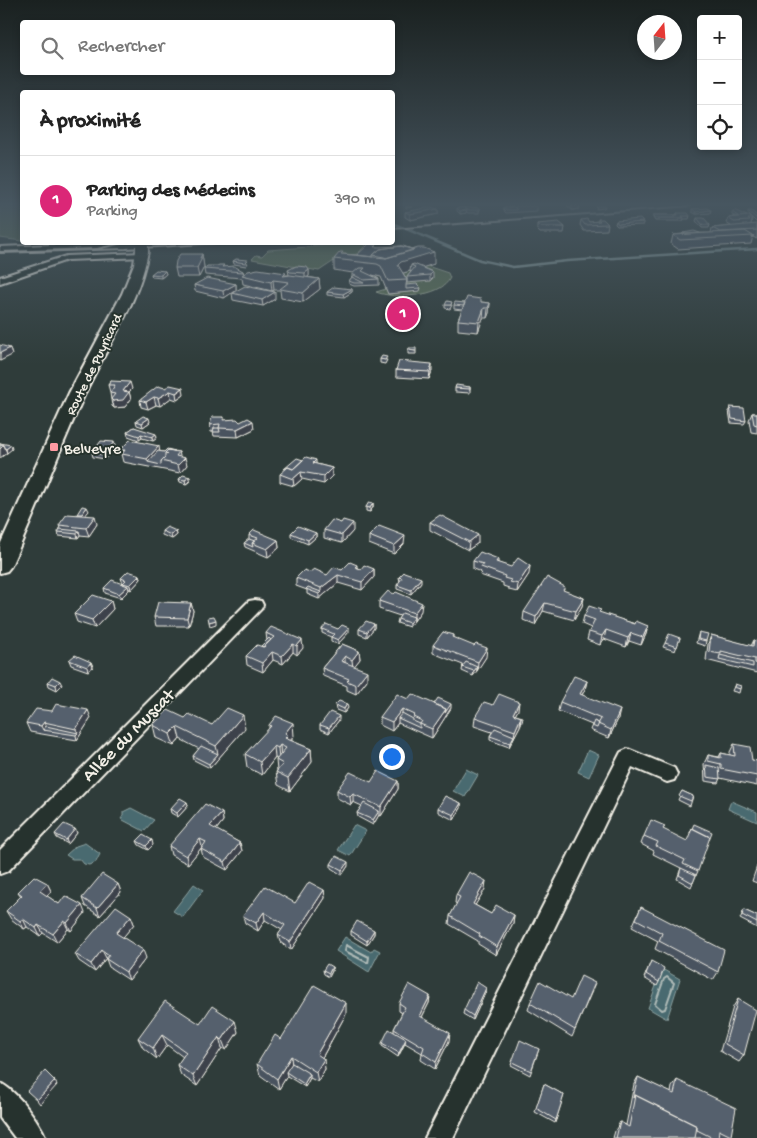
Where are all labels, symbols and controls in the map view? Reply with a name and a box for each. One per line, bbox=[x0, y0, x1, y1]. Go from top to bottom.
north arrow bbox=[637, 15, 682, 60]
map controls bbox=[697, 15, 742, 150]
button: + bbox=[697, 15, 742, 60]
search box bbox=[20, 20, 395, 75]
icon: search bbox=[38, 34, 66, 62]
text: Rechercher bbox=[78, 36, 164, 59]
button: − bbox=[697, 60, 742, 105]
button: locate bbox=[697, 105, 742, 150]
text: À proximité bbox=[40, 110, 141, 135]
text: Parking des Médecins bbox=[87, 180, 255, 203]
text: 1 bbox=[53, 191, 59, 210]
text: 390 m bbox=[334, 191, 375, 210]
text: Parking bbox=[87, 203, 138, 222]
pin: 1 bbox=[387, 295, 419, 333]
street label: Route de Puyricard bbox=[63, 310, 128, 419]
marker: Belveyre bbox=[48, 441, 60, 453]
place label: Belveyre bbox=[63, 441, 122, 460]
street label: Allée du Muscat bbox=[78, 684, 182, 788]
your location bbox=[379, 744, 405, 770]

